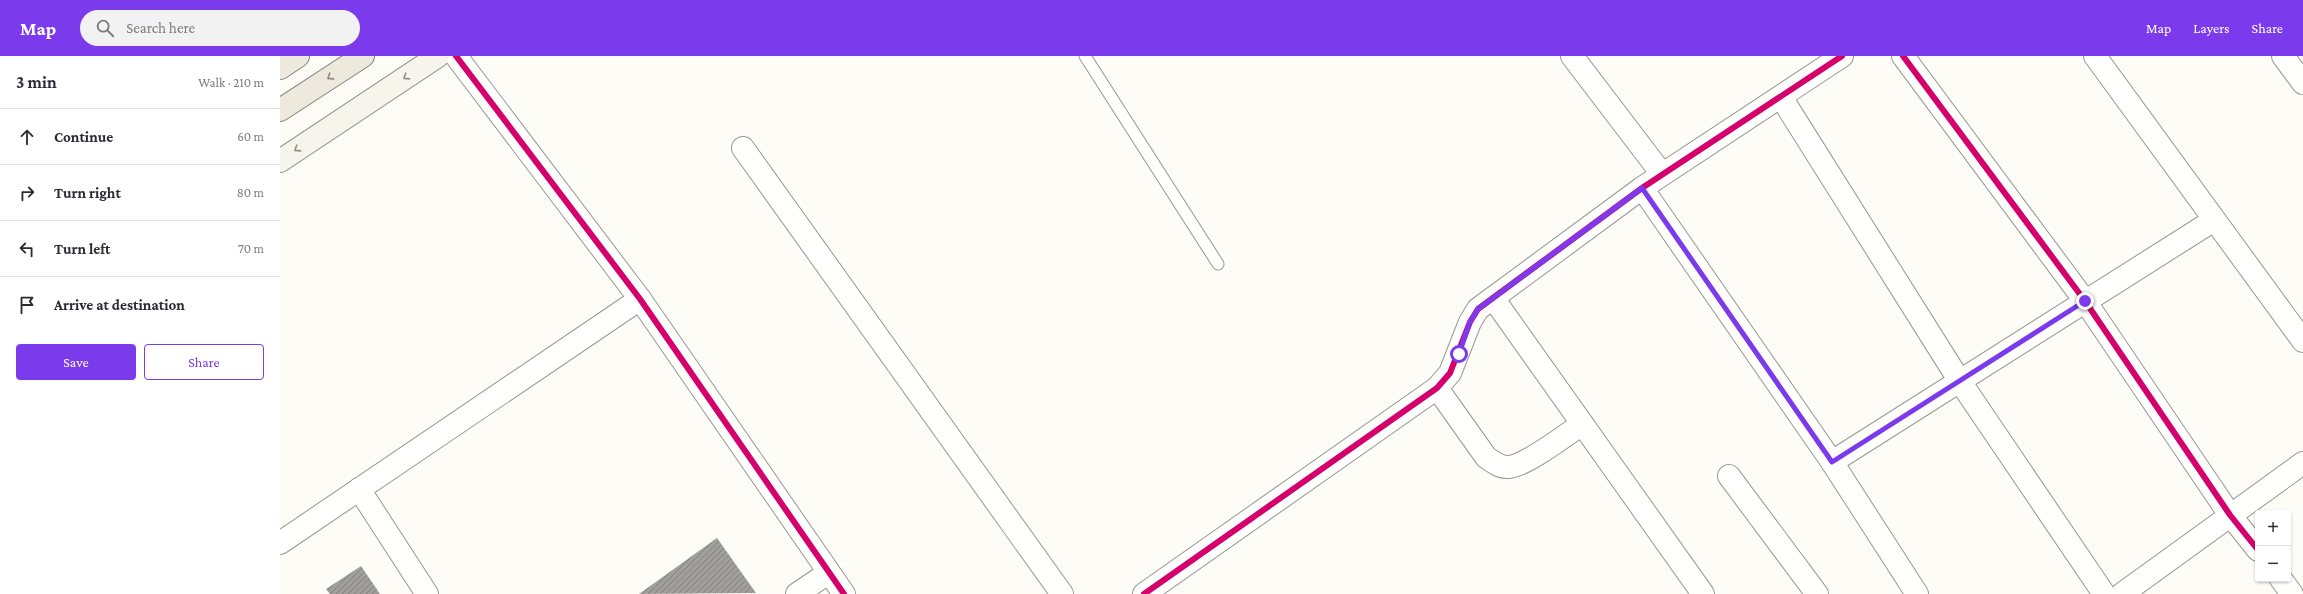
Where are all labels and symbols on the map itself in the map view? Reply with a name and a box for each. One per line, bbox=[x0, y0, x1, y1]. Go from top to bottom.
one-way arrow bbox=[327, 72, 334, 80]
one-way arrow bbox=[403, 73, 410, 80]
one-way arrow bbox=[295, 144, 302, 151]
route end bbox=[2076, 292, 2094, 310]
route start bbox=[1450, 345, 1468, 363]

